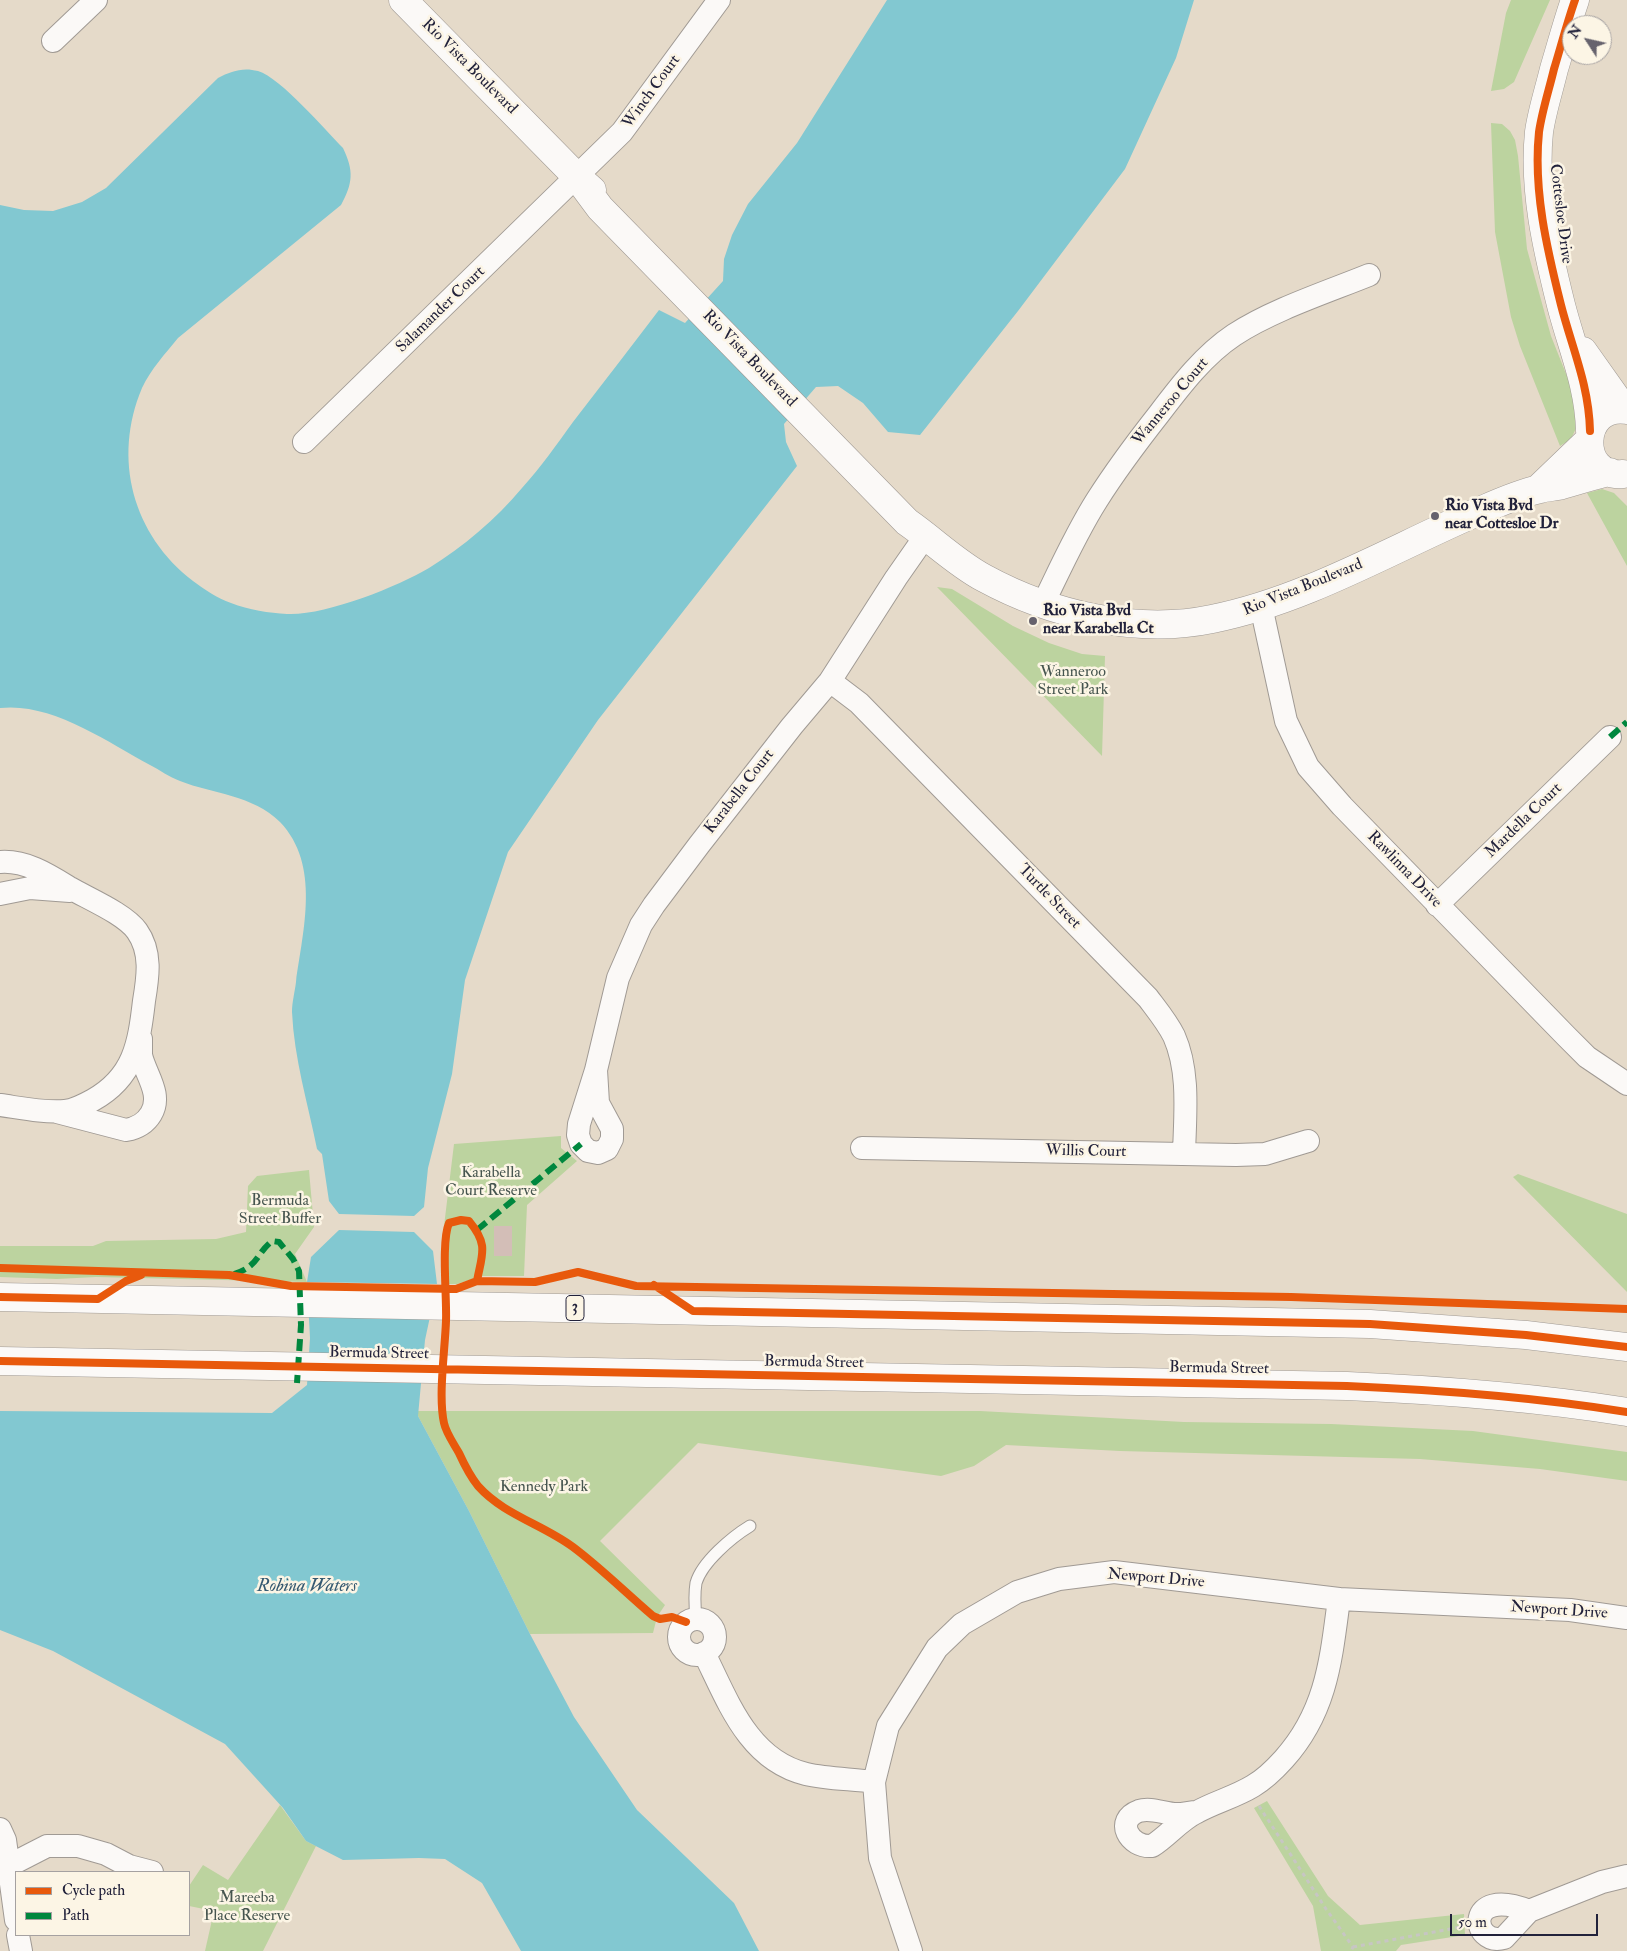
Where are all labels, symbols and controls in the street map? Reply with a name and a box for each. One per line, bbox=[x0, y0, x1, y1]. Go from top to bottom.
street label: Rio Vista Boulevard bbox=[417, 15, 521, 119]
north arrow bbox=[1562, 15, 1612, 65]
text: N bbox=[1565, 22, 1586, 42]
street label: Winch Court bbox=[619, 52, 685, 132]
street label: Cottesloe Drive bbox=[1544, 163, 1576, 265]
street label: Salamander Court bbox=[393, 263, 489, 357]
street label: Rio Vista Boulevard bbox=[698, 307, 800, 411]
street label: Wanneroo Court bbox=[1129, 354, 1213, 450]
place label: Rio Vista Bvd near Cottesloe Dr bbox=[1445, 497, 1559, 535]
marker: Rio Vista Bvd near Cottesloe Dr bbox=[1429, 510, 1441, 522]
street label: Rio Vista Boulevard bbox=[1240, 555, 1366, 621]
place label: Rio Vista Bvd near Karabella Ct bbox=[1043, 602, 1154, 640]
marker: Rio Vista Bvd near Karabella Ct bbox=[1027, 615, 1039, 627]
park label: Wanneroo Street Park bbox=[1037, 663, 1109, 701]
street label: Karabella Court bbox=[701, 746, 779, 838]
street label: Mardella Court bbox=[1482, 780, 1566, 862]
street label: Rawlinna Drive bbox=[1363, 828, 1445, 912]
street label: Turtle Street bbox=[1014, 861, 1084, 933]
street label: Willis Court bbox=[1045, 1142, 1127, 1162]
park label: Karabella Court Reserve bbox=[445, 1164, 537, 1202]
park label: Bermuda Street Buffer bbox=[239, 1192, 321, 1230]
road number: 3 bbox=[566, 1296, 584, 1320]
street label: Bermuda Street bbox=[329, 1344, 429, 1364]
street label: Bermuda Street bbox=[764, 1353, 864, 1373]
street label: Bermuda Street bbox=[1169, 1359, 1269, 1379]
park label: Kennedy Park bbox=[500, 1478, 588, 1498]
street label: Newport Drive bbox=[1107, 1565, 1205, 1593]
water label: Robina Waters bbox=[257, 1576, 357, 1598]
street label: Newport Drive bbox=[1510, 1598, 1608, 1624]
legend bbox=[15, 1871, 190, 1936]
text: Cycle path bbox=[62, 1881, 125, 1900]
park label: Mareeba Place Reserve bbox=[204, 1889, 290, 1927]
scale bar bbox=[1452, 1904, 1600, 1936]
text: Path bbox=[62, 1906, 89, 1925]
text: 50 m bbox=[1458, 1913, 1487, 1932]

